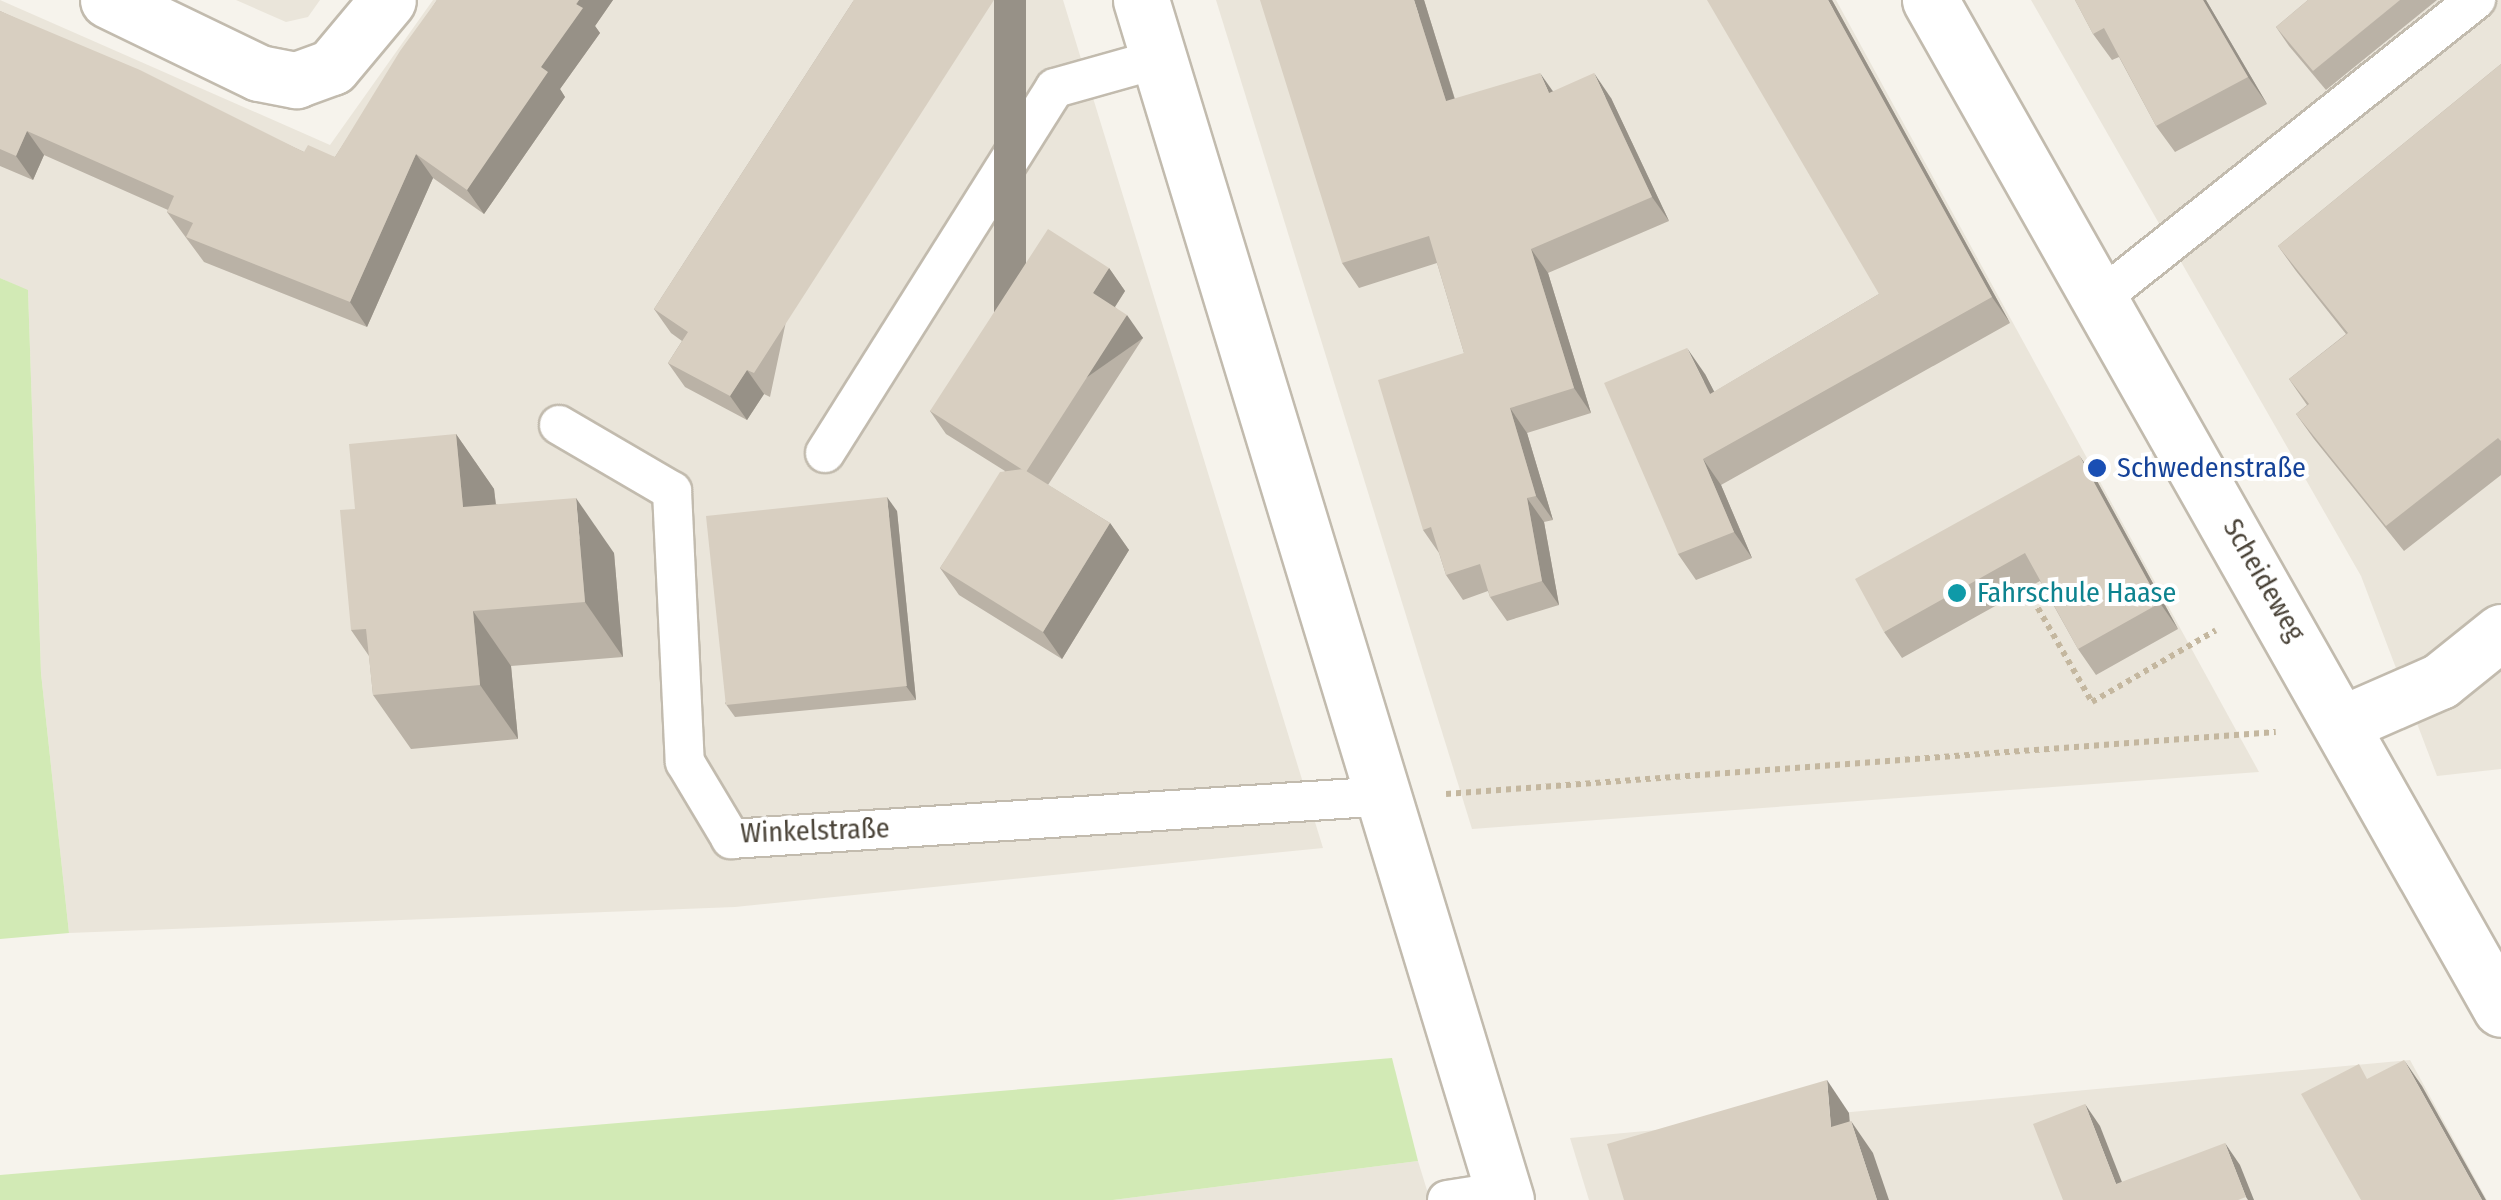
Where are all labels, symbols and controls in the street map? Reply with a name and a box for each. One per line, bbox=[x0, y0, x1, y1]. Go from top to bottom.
place label: Schwedenstraße bbox=[2117, 451, 2306, 485]
marker: Schwedenstraße bbox=[2086, 457, 2108, 479]
street label: Scheideweg bbox=[2216, 513, 2312, 647]
place label: Fahrschule Haase bbox=[1977, 576, 2176, 610]
marker: Fahrschule Haase bbox=[1946, 582, 1968, 604]
street label: Winkelstraße bbox=[740, 812, 890, 850]

